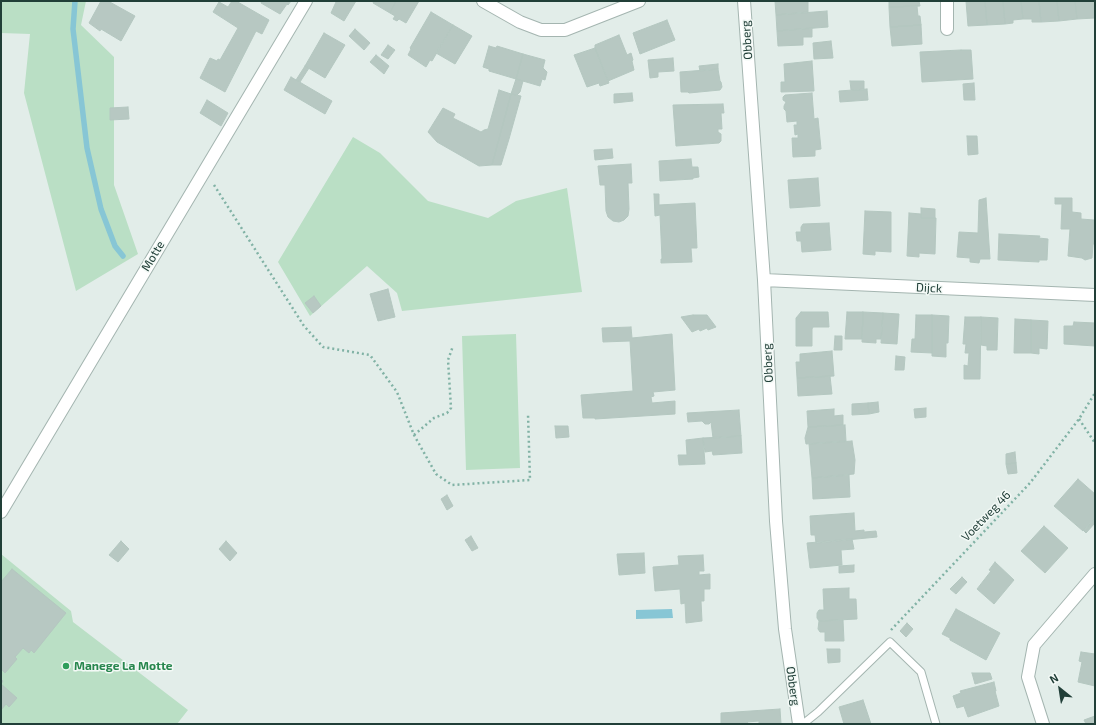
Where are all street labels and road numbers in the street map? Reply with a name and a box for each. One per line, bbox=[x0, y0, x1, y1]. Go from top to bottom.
street label: Obberg bbox=[738, 20, 756, 60]
street label: Motte bbox=[138, 238, 168, 274]
street label: Dijck bbox=[916, 280, 942, 296]
street label: Obberg bbox=[760, 343, 776, 383]
street label: Voetweg 46 bbox=[958, 488, 1014, 544]
street label: Obberg bbox=[783, 665, 803, 707]

